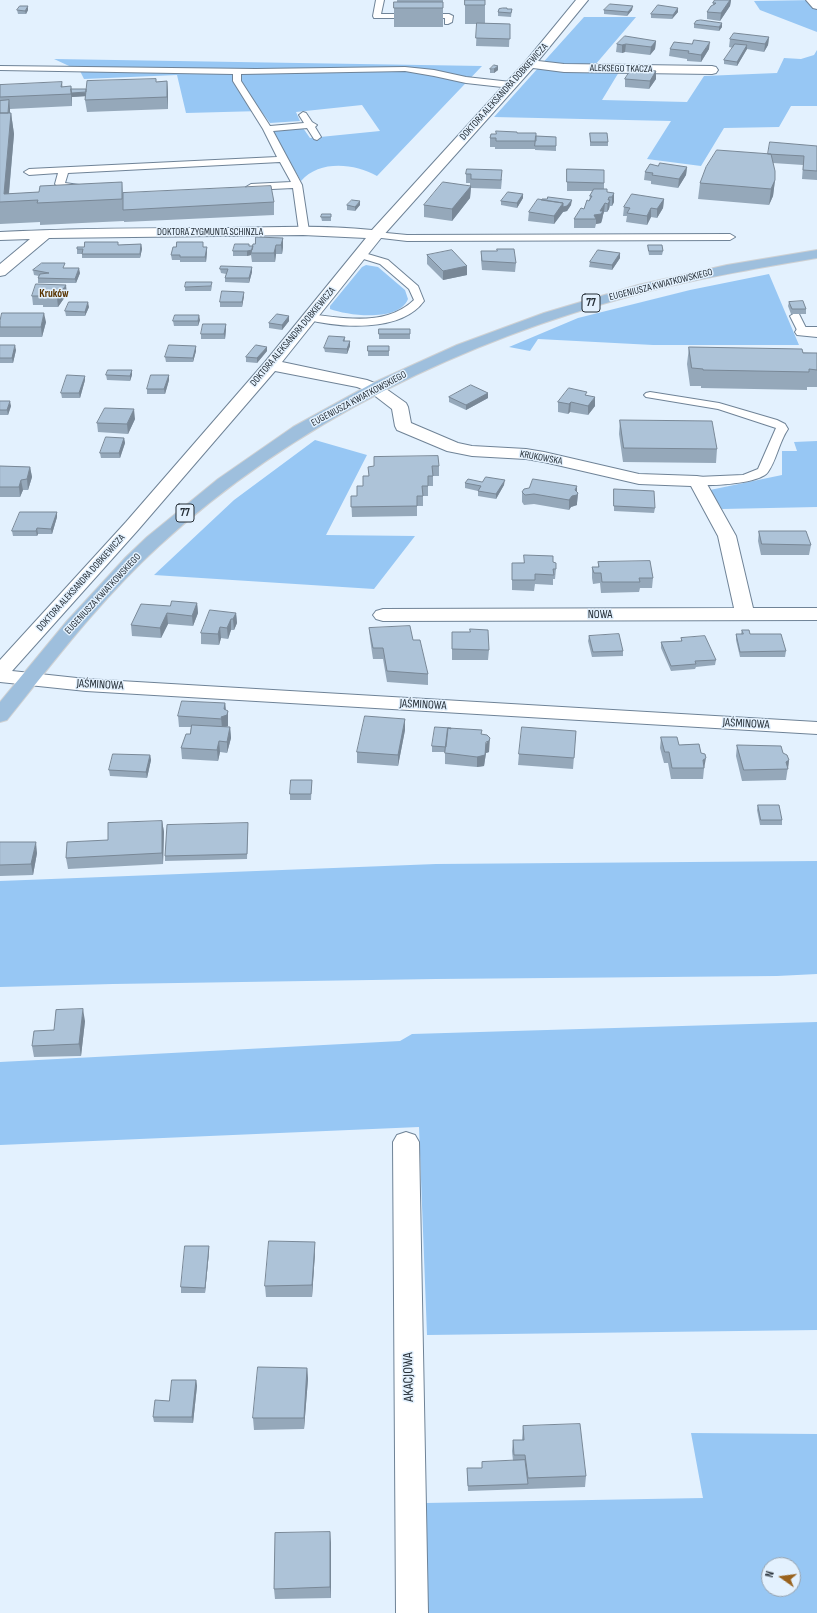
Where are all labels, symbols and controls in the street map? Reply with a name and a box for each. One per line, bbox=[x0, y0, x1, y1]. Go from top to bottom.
street label: DOKTORA ALEKSANDRA DOBKIEWICZA bbox=[457, 41, 551, 143]
street label: ALEKSEGO TKACZA bbox=[590, 62, 652, 76]
street label: DOKTORA ZYGMUNTA SCHINZLA bbox=[157, 226, 263, 238]
street label: EUGENIUSZA KWIATKOWSKIEGO bbox=[608, 266, 714, 304]
street label: DOKTORA ALEKSANDRA DOBKIEWICZA bbox=[248, 285, 338, 389]
district label: Kruków bbox=[39, 287, 69, 301]
road number: 77 bbox=[582, 294, 600, 312]
street label: EUGENIUSZA KWIATKOWSKIEGO bbox=[309, 369, 409, 429]
street label: KRUKOWSKA bbox=[519, 448, 563, 468]
road number: 77 bbox=[176, 504, 194, 522]
street label: DOKTORA ALEKSANDRA DOBKIEWICZA bbox=[34, 532, 128, 634]
street label: EUGENIUSZA KWIATKOWSKIEGO bbox=[62, 551, 144, 637]
street label: NOWA bbox=[588, 608, 612, 622]
street label: JAŚMINOWA bbox=[76, 677, 124, 693]
street label: JAŚMINOWA bbox=[399, 697, 447, 713]
street label: JAŚMINOWA bbox=[722, 716, 770, 732]
street label: AKACJOWA bbox=[400, 1352, 418, 1402]
north arrow bbox=[761, 1557, 801, 1597]
text: N bbox=[763, 1570, 777, 1579]

